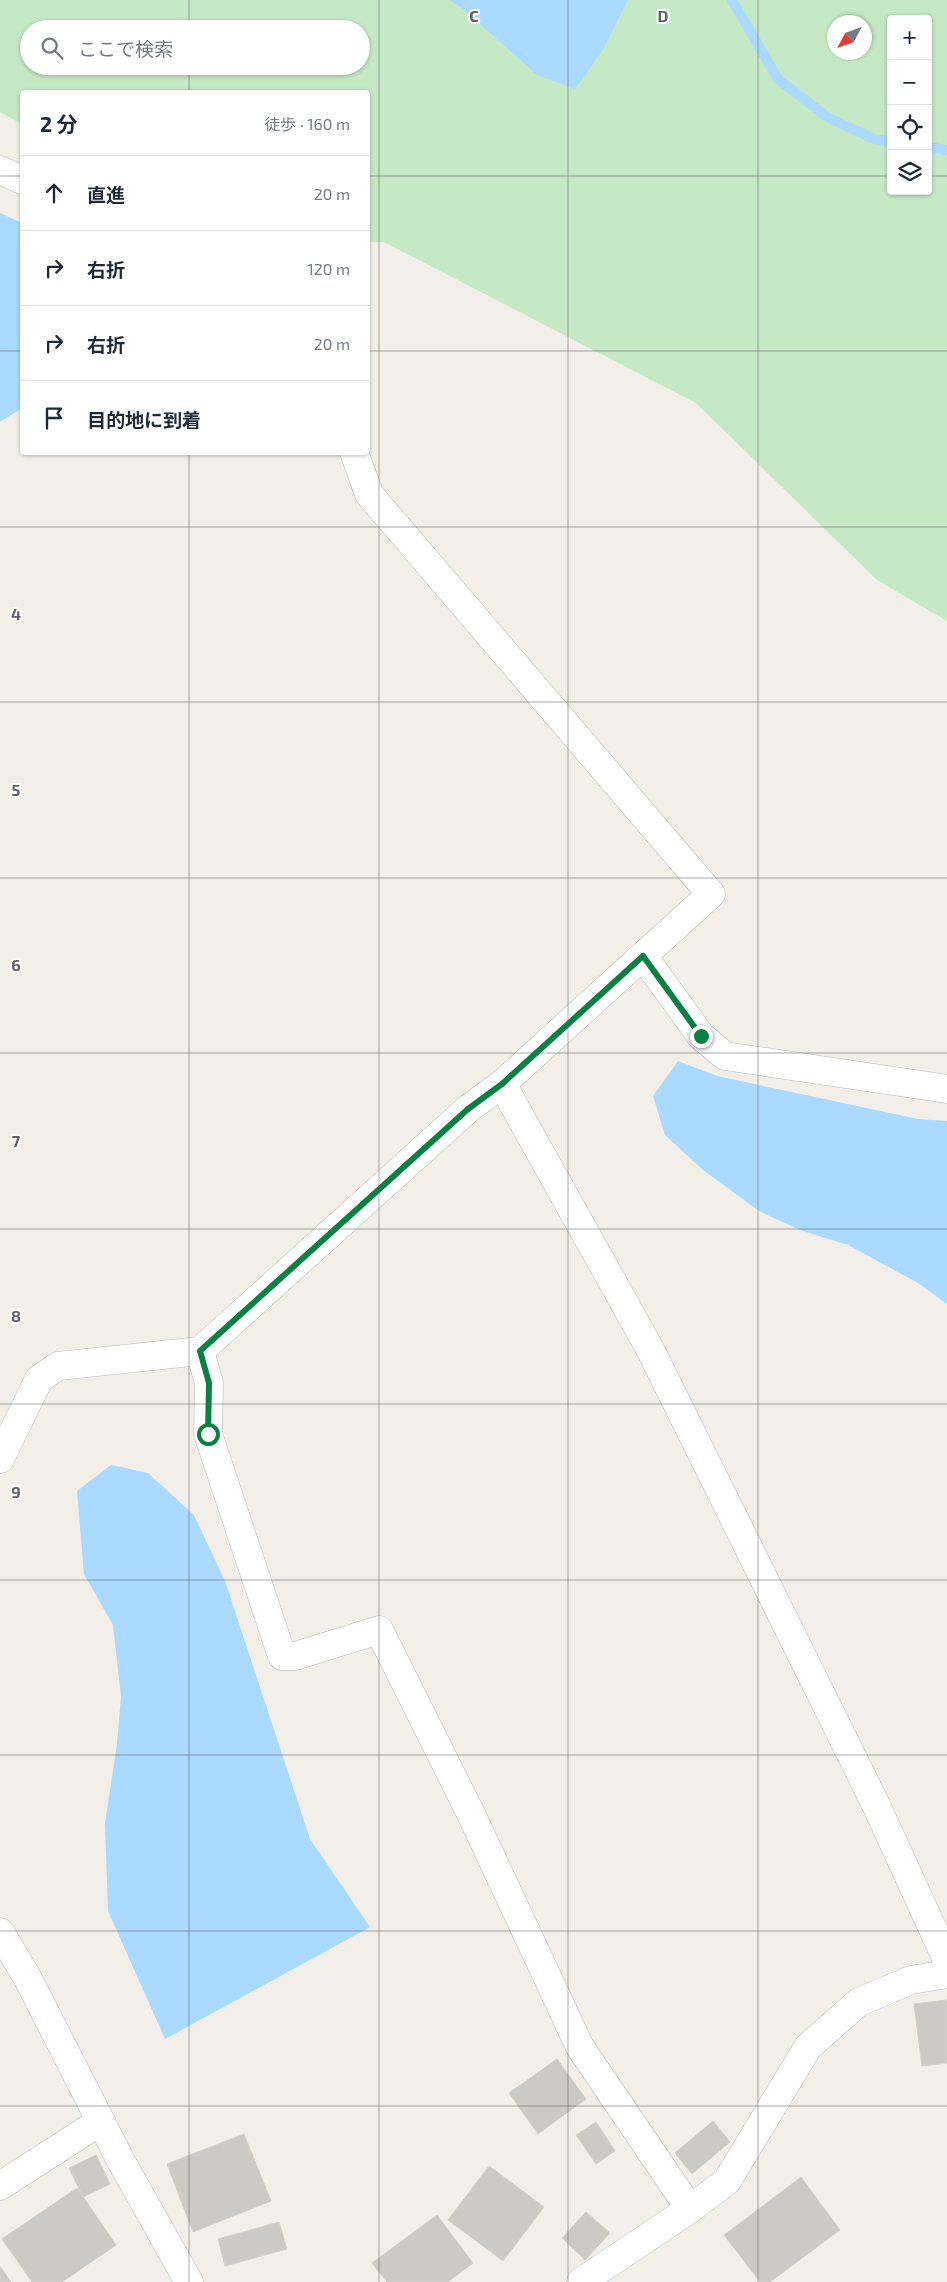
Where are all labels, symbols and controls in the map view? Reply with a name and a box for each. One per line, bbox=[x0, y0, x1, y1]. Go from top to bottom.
text: C bbox=[469, 6, 479, 25]
text: D bbox=[658, 6, 669, 25]
north arrow bbox=[827, 15, 872, 60]
map controls bbox=[887, 15, 932, 195]
button: + bbox=[887, 15, 932, 60]
search box bbox=[20, 20, 370, 75]
icon: search bbox=[38, 34, 66, 62]
text: ここで検索 bbox=[78, 37, 173, 60]
button: − bbox=[887, 60, 932, 105]
button: locate bbox=[887, 105, 932, 150]
text: 2 分 bbox=[40, 111, 78, 136]
text: 徒歩 · 160 m bbox=[264, 114, 350, 133]
button: layers bbox=[887, 150, 932, 195]
icon: ahead bbox=[40, 179, 68, 207]
text: 直進 bbox=[87, 183, 125, 206]
text: 20 m bbox=[314, 184, 350, 203]
icon: right bbox=[40, 254, 68, 282]
text: 右折 bbox=[87, 258, 125, 281]
text: 120 m bbox=[307, 259, 350, 278]
icon: right bbox=[40, 329, 68, 357]
text: 右折 bbox=[87, 333, 125, 356]
text: 20 m bbox=[314, 334, 350, 353]
icon: arrive bbox=[40, 404, 68, 432]
text: 目的地に到着 bbox=[87, 408, 201, 431]
text: 4 bbox=[11, 604, 21, 623]
text: 5 bbox=[12, 780, 21, 799]
text: 6 bbox=[11, 955, 21, 974]
route end bbox=[690, 1025, 713, 1048]
text: 7 bbox=[12, 1131, 21, 1150]
text: 8 bbox=[11, 1306, 21, 1325]
route start bbox=[197, 1423, 220, 1446]
text: 9 bbox=[11, 1482, 21, 1501]

